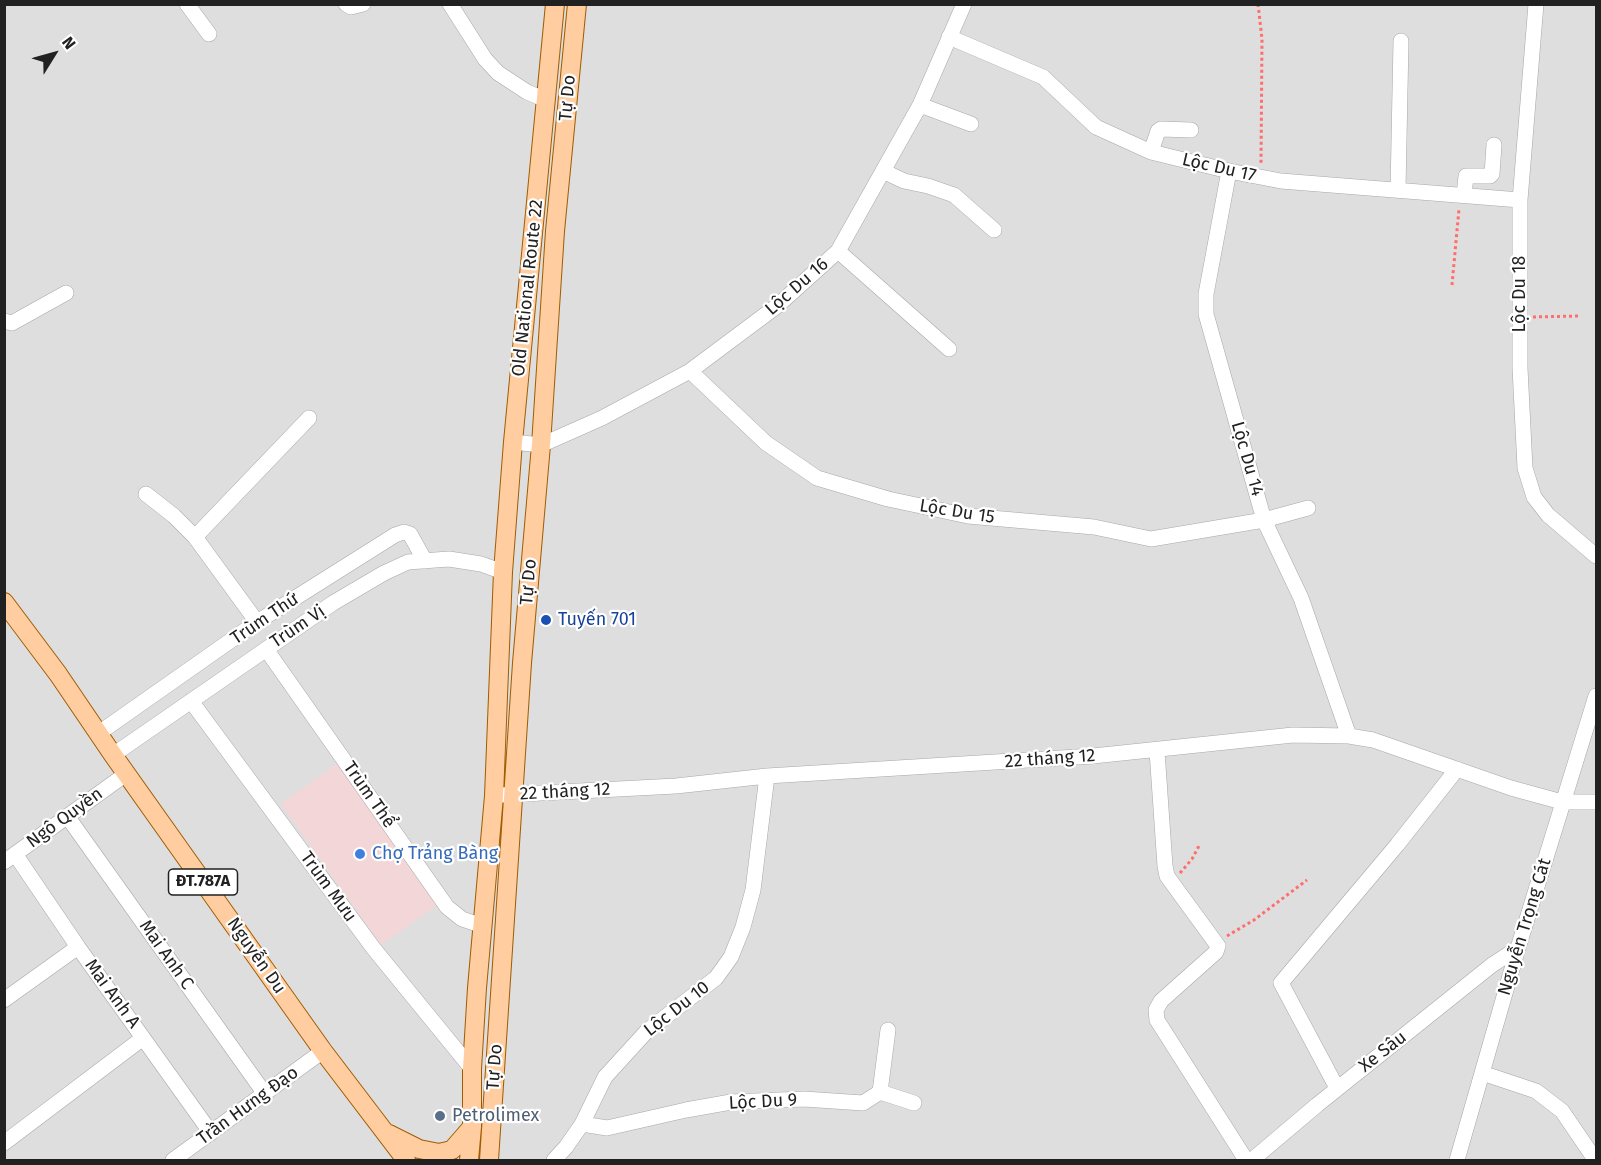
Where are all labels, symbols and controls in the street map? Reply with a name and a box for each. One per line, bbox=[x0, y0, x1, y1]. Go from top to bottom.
north arrow bbox=[24, 24, 84, 84]
text: N bbox=[58, 33, 80, 53]
street label: Tự Do bbox=[555, 74, 581, 122]
street label: Lộc Du 17 bbox=[1180, 149, 1258, 187]
street label: Old National Route 22 bbox=[508, 198, 548, 378]
street label: Lộc Du 16 bbox=[761, 254, 833, 320]
street label: Lộc Du 18 bbox=[1509, 256, 1531, 332]
street label: Lộc Du 14 bbox=[1226, 419, 1268, 499]
street label: Lộc Du 15 bbox=[918, 495, 996, 529]
street label: Tự Do bbox=[516, 558, 542, 606]
street label: Trùm Thứ bbox=[227, 589, 303, 649]
street label: Trùm Vị bbox=[266, 601, 330, 653]
place label: Tuyến 701 bbox=[558, 609, 636, 631]
marker: Tuyến 701 bbox=[539, 613, 553, 627]
street label: 22 tháng 12 bbox=[1004, 745, 1096, 773]
street label: Trùm Thể bbox=[338, 758, 400, 832]
street label: 22 tháng 12 bbox=[519, 779, 611, 805]
street label: Ngô Quyền bbox=[23, 783, 107, 853]
place label: Chợ Trảng Bàng bbox=[372, 843, 498, 865]
marker: Chợ Trảng Bàng bbox=[353, 847, 367, 861]
street label: Trùm Mưu bbox=[295, 848, 361, 926]
street label: Nguyễn Trọng Cát bbox=[1494, 856, 1556, 998]
road number: ĐT.787A bbox=[168, 869, 238, 895]
street label: Nguyễn Du bbox=[222, 914, 290, 998]
street label: Mai Anh C bbox=[134, 916, 198, 994]
street label: Mai Anh A bbox=[80, 955, 144, 1033]
street label: Lộc Du 10 bbox=[640, 977, 714, 1041]
street label: Xe Sâu bbox=[1355, 1027, 1411, 1077]
street label: Tự Do bbox=[483, 1043, 507, 1091]
street label: Trần Hưng Đạo bbox=[193, 1062, 303, 1150]
street label: Lộc Du 9 bbox=[728, 1089, 798, 1115]
place label: Petrolimex bbox=[452, 1105, 539, 1127]
marker: Petrolimex bbox=[433, 1109, 447, 1123]

